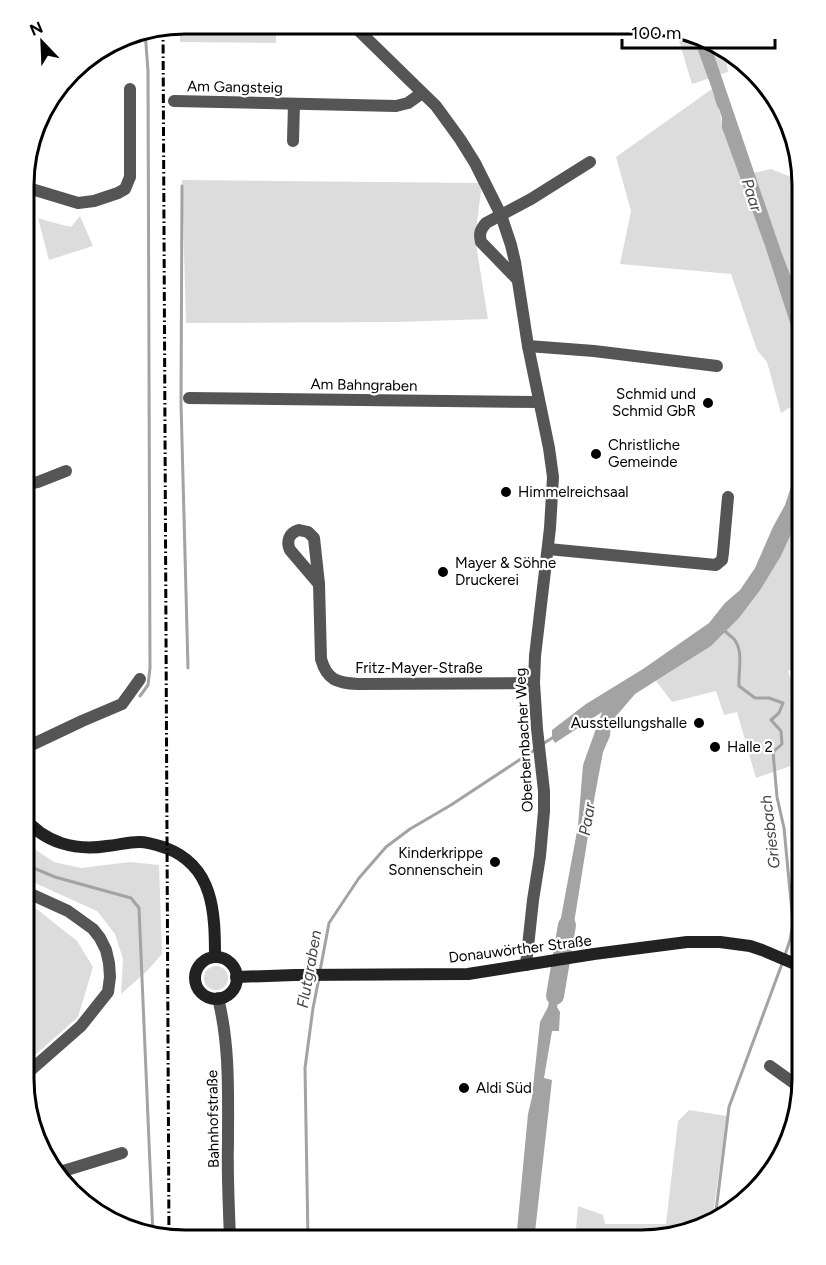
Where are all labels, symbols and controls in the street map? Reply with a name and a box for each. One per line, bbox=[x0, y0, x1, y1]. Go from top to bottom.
north arrow bbox=[12, 12, 72, 72]
scale bar bbox=[622, 12, 775, 50]
text: N bbox=[27, 17, 46, 40]
text: 100 m bbox=[631, 22, 681, 44]
street label: Am Gangsteig bbox=[187, 77, 283, 97]
water label: Paar bbox=[738, 176, 766, 214]
street label: Am Bahngraben bbox=[310, 375, 418, 395]
place label: Schmid und Schmid GbR bbox=[612, 385, 696, 420]
marker: Schmid und Schmid GbR bbox=[701, 396, 715, 410]
place label: Christliche Gemeinde bbox=[608, 436, 680, 471]
marker: Christliche Gemeinde bbox=[589, 447, 603, 461]
place label: Himmelreichsaal bbox=[518, 483, 629, 501]
marker: Himmelreichsaal bbox=[499, 485, 513, 499]
place label: Mayer & Söhne Druckerei bbox=[455, 554, 556, 589]
marker: Mayer & Söhne Druckerei bbox=[436, 565, 450, 579]
street label: Fritz-Mayer-Straße bbox=[355, 659, 483, 677]
street label: Oberbernbacher Weg bbox=[511, 667, 537, 813]
place label: Ausstellungshalle bbox=[571, 714, 687, 732]
marker: Ausstellungshalle bbox=[692, 716, 706, 730]
place label: Halle 2 bbox=[727, 738, 773, 756]
marker: Halle 2 bbox=[708, 740, 722, 754]
water label: Griesbach bbox=[756, 794, 784, 870]
water label: Paar bbox=[575, 800, 599, 837]
place label: Kinderkrippe Sonnenschein bbox=[388, 844, 483, 879]
marker: Kinderkrippe Sonnenschein bbox=[488, 855, 502, 869]
water label: Flutgraben bbox=[293, 929, 325, 1009]
street label: Donauwörther Straße bbox=[447, 931, 593, 967]
street label: Bahnhofstraße bbox=[203, 1070, 223, 1168]
place label: Aldi Süd bbox=[476, 1079, 532, 1097]
marker: Aldi Süd bbox=[457, 1081, 471, 1095]

